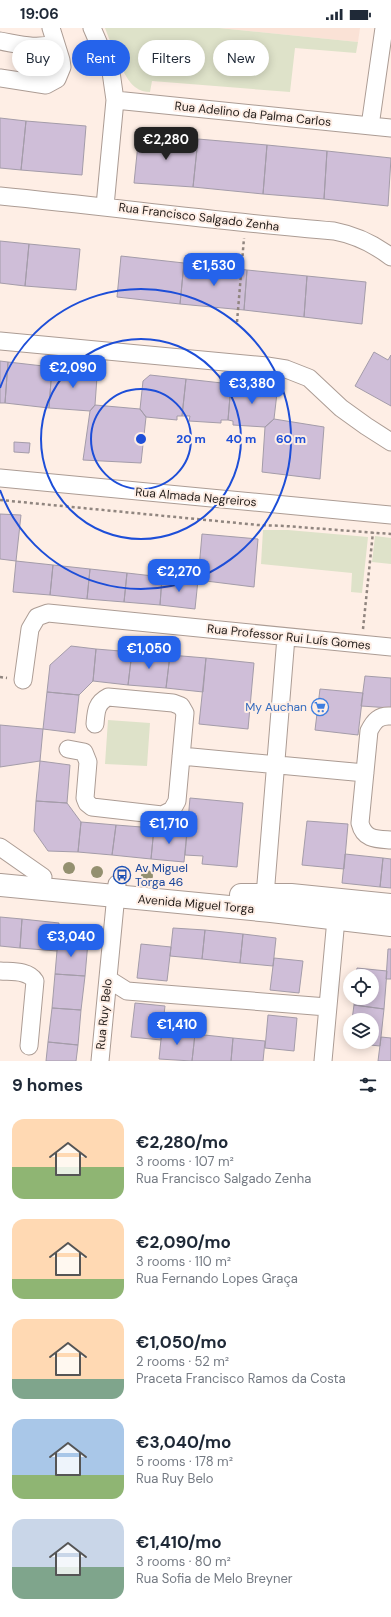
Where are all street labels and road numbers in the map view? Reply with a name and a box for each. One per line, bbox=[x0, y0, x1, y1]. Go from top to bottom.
street label: Rua Adelino da Palma Carlos bbox=[174, 98, 332, 130]
street label: Rua Francisco Salgado Zenha bbox=[118, 199, 280, 235]
street label: Rua Almada Negreiros bbox=[135, 484, 257, 510]
street label: Rua Professor Rui Luís Gomes bbox=[206, 620, 372, 654]
street label: Avenida Miguel Torga bbox=[137, 891, 255, 917]
street label: Rua Ruy Belo bbox=[92, 978, 116, 1050]

